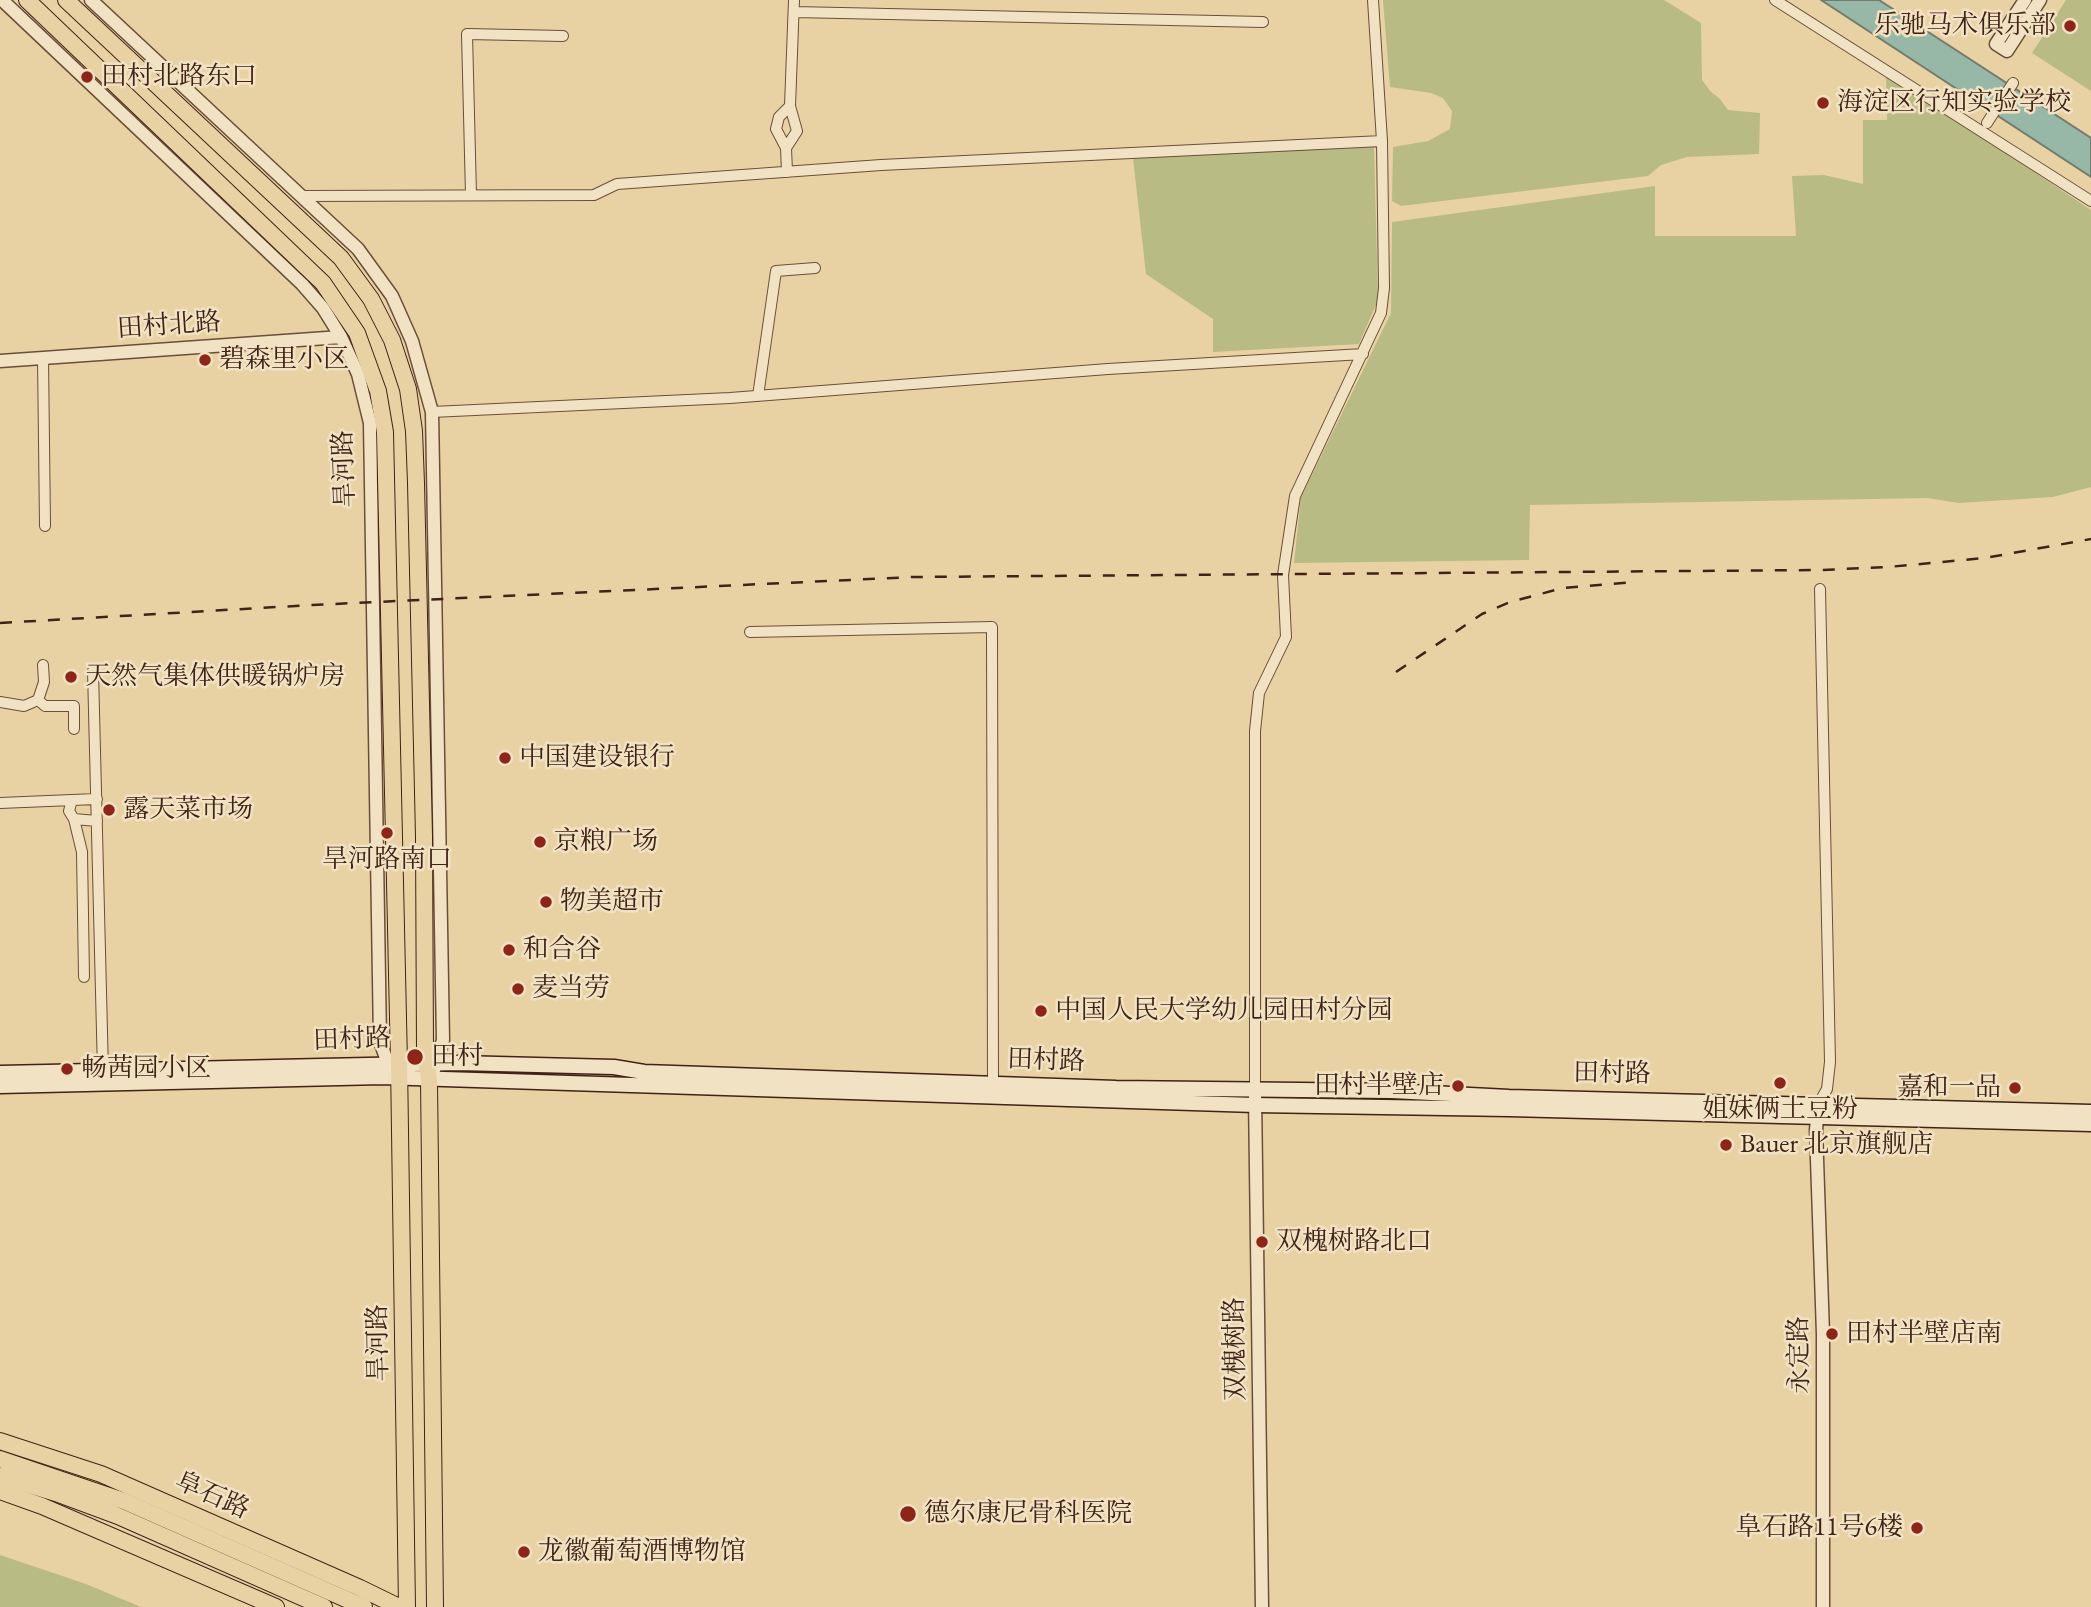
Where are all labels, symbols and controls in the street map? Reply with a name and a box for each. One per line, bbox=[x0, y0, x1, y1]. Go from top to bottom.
place label: 乐驰马术俱乐部 bbox=[1874, 10, 2056, 42]
marker: 乐驰马术俱乐部 bbox=[2062, 18, 2078, 34]
place label: 田村北路东口 bbox=[101, 61, 257, 93]
marker: 田村北路东口 bbox=[79, 69, 95, 85]
place label: 海淀区行知实验学校 bbox=[1837, 87, 2071, 119]
marker: 海淀区行知实验学校 bbox=[1815, 95, 1831, 111]
street label: 田村北路 bbox=[116, 307, 222, 345]
place label: 碧森里小区 bbox=[219, 344, 349, 376]
marker: 碧森里小区 bbox=[197, 352, 213, 368]
street label: 旱河路 bbox=[328, 429, 362, 509]
place label: 天然气集体供暖锅炉房 bbox=[85, 661, 345, 693]
marker: 天然气集体供暖锅炉房 bbox=[63, 669, 79, 685]
place label: 中国建设银行 bbox=[519, 742, 675, 774]
marker: 中国建设银行 bbox=[497, 750, 513, 766]
place label: 露天菜市场 bbox=[123, 794, 253, 826]
marker: 露天菜市场 bbox=[101, 802, 117, 818]
marker: 旱河路南口 bbox=[379, 825, 395, 841]
place label: 京粮广场 bbox=[554, 826, 658, 858]
marker: 京粮广场 bbox=[532, 834, 548, 850]
place label: 旱河路南口 bbox=[322, 844, 452, 876]
place label: 物美超市 bbox=[560, 886, 664, 918]
marker: 物美超市 bbox=[538, 894, 554, 910]
place label: 和合谷 bbox=[523, 934, 601, 966]
marker: 和合谷 bbox=[501, 942, 517, 958]
place label: 麦当劳 bbox=[532, 973, 610, 1005]
marker: 麦当劳 bbox=[510, 981, 526, 997]
place label: 中国人民大学幼儿园田村分园 bbox=[1055, 995, 1393, 1027]
marker: 中国人民大学幼儿园田村分园 bbox=[1033, 1003, 1049, 1019]
street label: 田村路 bbox=[312, 1023, 392, 1057]
place label: 田村 bbox=[431, 1041, 483, 1073]
street label: 田村路 bbox=[1006, 1044, 1086, 1078]
marker: 田村 bbox=[405, 1047, 425, 1067]
place label: 畅茜园小区 bbox=[81, 1053, 211, 1085]
street label: 田村路 bbox=[1573, 1058, 1651, 1090]
marker: 畅茜园小区 bbox=[59, 1061, 75, 1077]
place label: 田村半壁店 bbox=[1314, 1070, 1444, 1102]
place label: 嘉和一品 bbox=[1897, 1072, 2001, 1104]
marker: 姐妹俩土豆粉 bbox=[1772, 1075, 1788, 1091]
marker: 田村半壁店 bbox=[1450, 1078, 1466, 1094]
marker: 嘉和一品 bbox=[2007, 1080, 2023, 1096]
place label: 姐妹俩土豆粉 bbox=[1702, 1094, 1858, 1126]
place label: Bauer 北京旗舰店 bbox=[1740, 1129, 1933, 1161]
marker: Bauer 北京旗舰店 bbox=[1718, 1137, 1734, 1153]
place label: 双槐树路北口 bbox=[1276, 1226, 1432, 1258]
marker: 双槐树路北口 bbox=[1254, 1234, 1270, 1250]
street label: 双槐树路 bbox=[1219, 1297, 1253, 1401]
street label: 旱河路 bbox=[363, 1304, 395, 1382]
street label: 永定路 bbox=[1784, 1316, 1816, 1394]
place label: 田村半壁店南 bbox=[1846, 1318, 2002, 1350]
marker: 田村半壁店南 bbox=[1824, 1326, 1840, 1342]
street label: 阜石路 bbox=[170, 1466, 254, 1526]
place label: 德尔康尼骨科医院 bbox=[924, 1498, 1132, 1530]
marker: 德尔康尼骨科医院 bbox=[898, 1504, 918, 1524]
place label: 阜石路11号6楼 bbox=[1736, 1512, 1903, 1544]
marker: 阜石路11号6楼 bbox=[1909, 1520, 1925, 1536]
place label: 龙徽葡萄酒博物馆 bbox=[538, 1536, 746, 1568]
marker: 龙徽葡萄酒博物馆 bbox=[516, 1544, 532, 1560]

